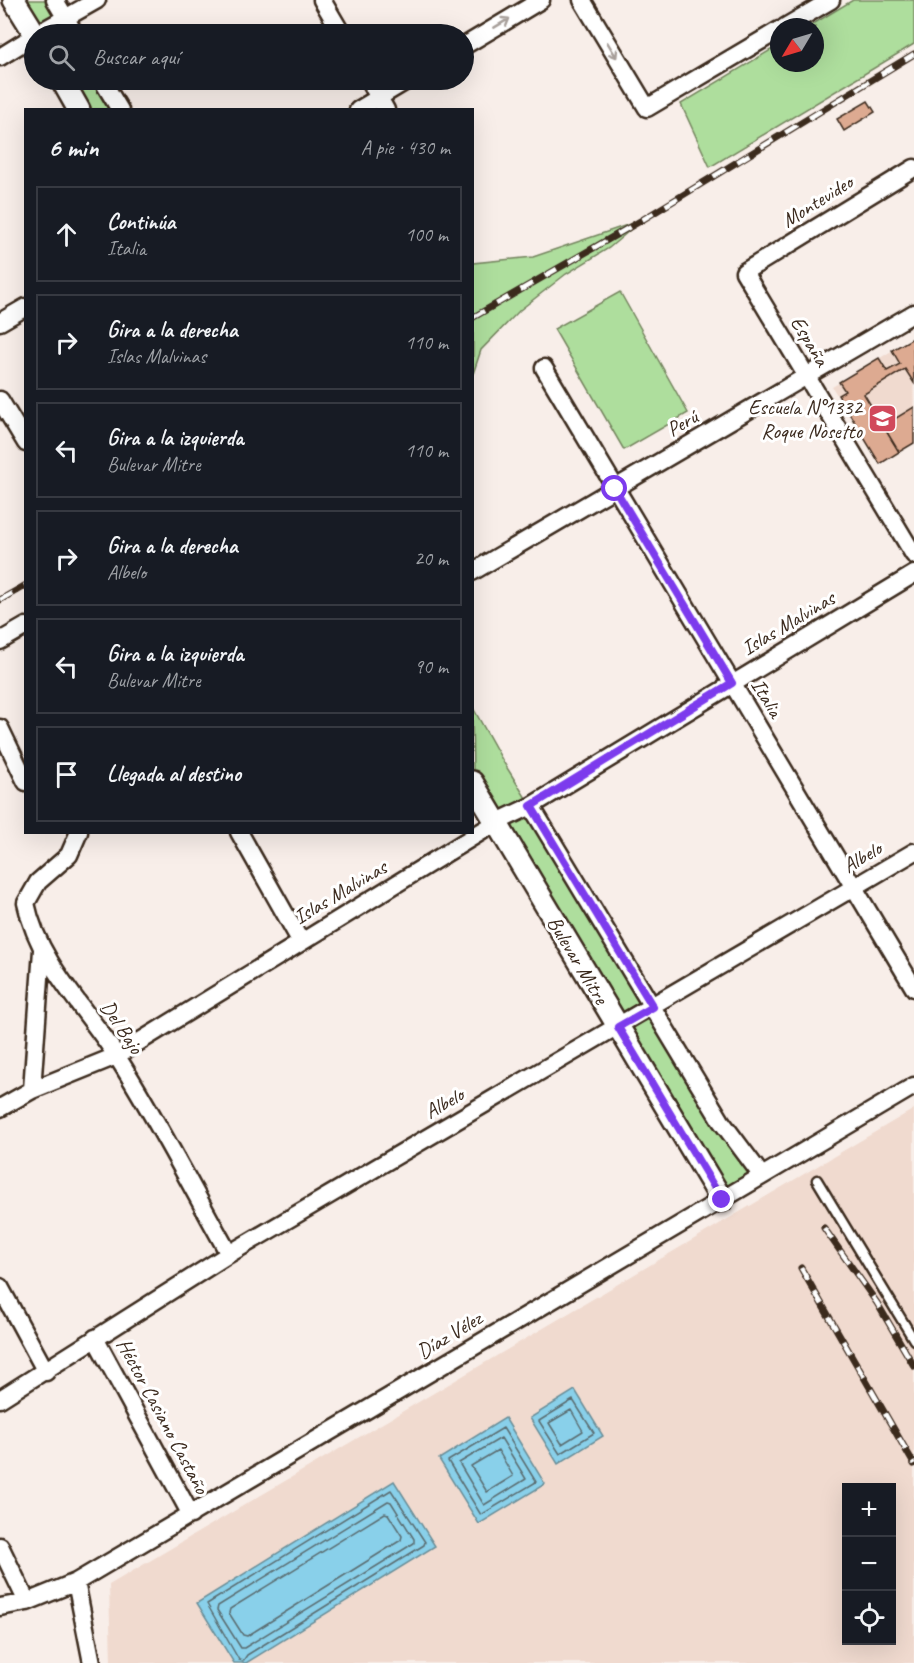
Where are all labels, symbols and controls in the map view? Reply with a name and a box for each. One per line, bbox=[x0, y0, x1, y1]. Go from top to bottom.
one-way arrow bbox=[493, 17, 510, 29]
north arrow bbox=[770, 18, 824, 72]
search box bbox=[24, 24, 474, 90]
icon: search bbox=[45, 41, 78, 74]
one-way arrow bbox=[607, 41, 619, 58]
text: Buscar aquí bbox=[93, 43, 179, 71]
text: 6 min bbox=[48, 131, 98, 164]
text: A pie · 430 m bbox=[361, 135, 450, 160]
street label: Montevideo bbox=[777, 168, 860, 233]
text: Continúa bbox=[107, 208, 175, 236]
icon: ahead bbox=[50, 218, 83, 251]
text: 100 m bbox=[405, 222, 448, 247]
text: Italia bbox=[107, 236, 146, 261]
street label: España bbox=[785, 311, 836, 372]
text: Gira a la derecha bbox=[107, 316, 238, 344]
icon: right bbox=[50, 326, 83, 359]
text: 110 m bbox=[405, 330, 448, 355]
text: Islas Malvinas bbox=[107, 344, 206, 369]
place label: Escuela N°1332 Roque Nosetto bbox=[748, 394, 864, 444]
street label: Perú bbox=[662, 403, 704, 442]
school or university icon: Escuela N°1332 Roque Nosetto bbox=[867, 403, 899, 435]
text: Gira a la izquierda bbox=[107, 424, 244, 452]
icon: left bbox=[50, 434, 83, 467]
text: 110 m bbox=[405, 438, 448, 463]
text: Bulevar Mitre bbox=[107, 452, 200, 477]
route start bbox=[601, 475, 627, 501]
text: Gira a la derecha bbox=[107, 532, 238, 560]
icon: right bbox=[50, 542, 83, 575]
text: 20 m bbox=[414, 546, 448, 571]
text: Albelo bbox=[107, 560, 146, 585]
street label: Islas Malvinas bbox=[737, 584, 841, 661]
text: Gira a la izquierda bbox=[107, 640, 244, 668]
icon: left bbox=[50, 650, 83, 683]
text: 90 m bbox=[414, 654, 448, 679]
text: Bulevar Mitre bbox=[107, 668, 200, 693]
street label: Italia bbox=[745, 674, 790, 724]
icon: arrive bbox=[50, 758, 83, 791]
text: Llegada al destino bbox=[107, 760, 241, 788]
street label: Albelo bbox=[838, 834, 888, 879]
street label: Islas Malvinas bbox=[289, 853, 393, 930]
street label: Bulevar Mitre bbox=[542, 911, 615, 1010]
street label: Del Bajo bbox=[95, 995, 150, 1060]
street label: Albelo bbox=[420, 1080, 470, 1125]
route end bbox=[708, 1186, 734, 1212]
street label: Díaz Vélez bbox=[412, 1304, 488, 1364]
street label: Héctor Casiano Castaño bbox=[111, 1334, 216, 1500]
map controls bbox=[842, 1483, 896, 1645]
button: + bbox=[842, 1483, 896, 1537]
button: − bbox=[842, 1537, 896, 1591]
button: locate bbox=[842, 1591, 896, 1645]

